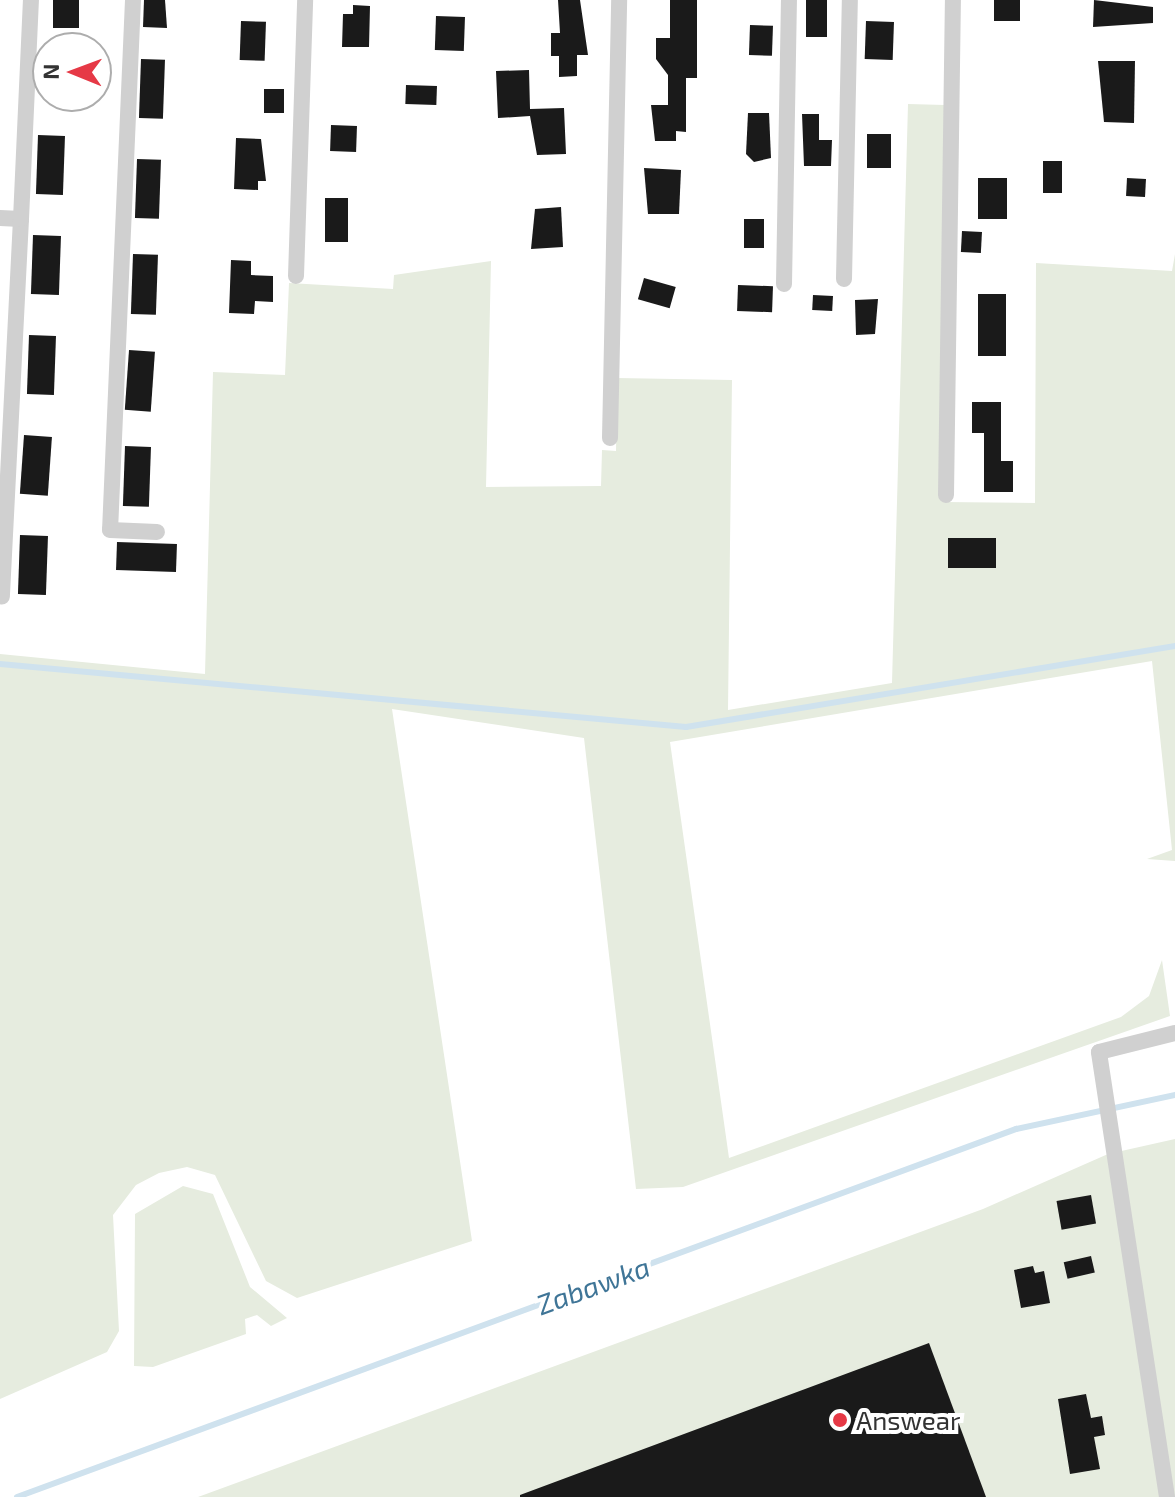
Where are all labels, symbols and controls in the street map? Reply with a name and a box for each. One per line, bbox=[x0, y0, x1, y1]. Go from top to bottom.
north arrow bbox=[32, 32, 112, 112]
text: N bbox=[37, 63, 63, 80]
water label: Zabawka bbox=[532, 1249, 654, 1321]
place label: Answear bbox=[856, 1404, 960, 1436]
marker: Answear bbox=[831, 1411, 849, 1429]

